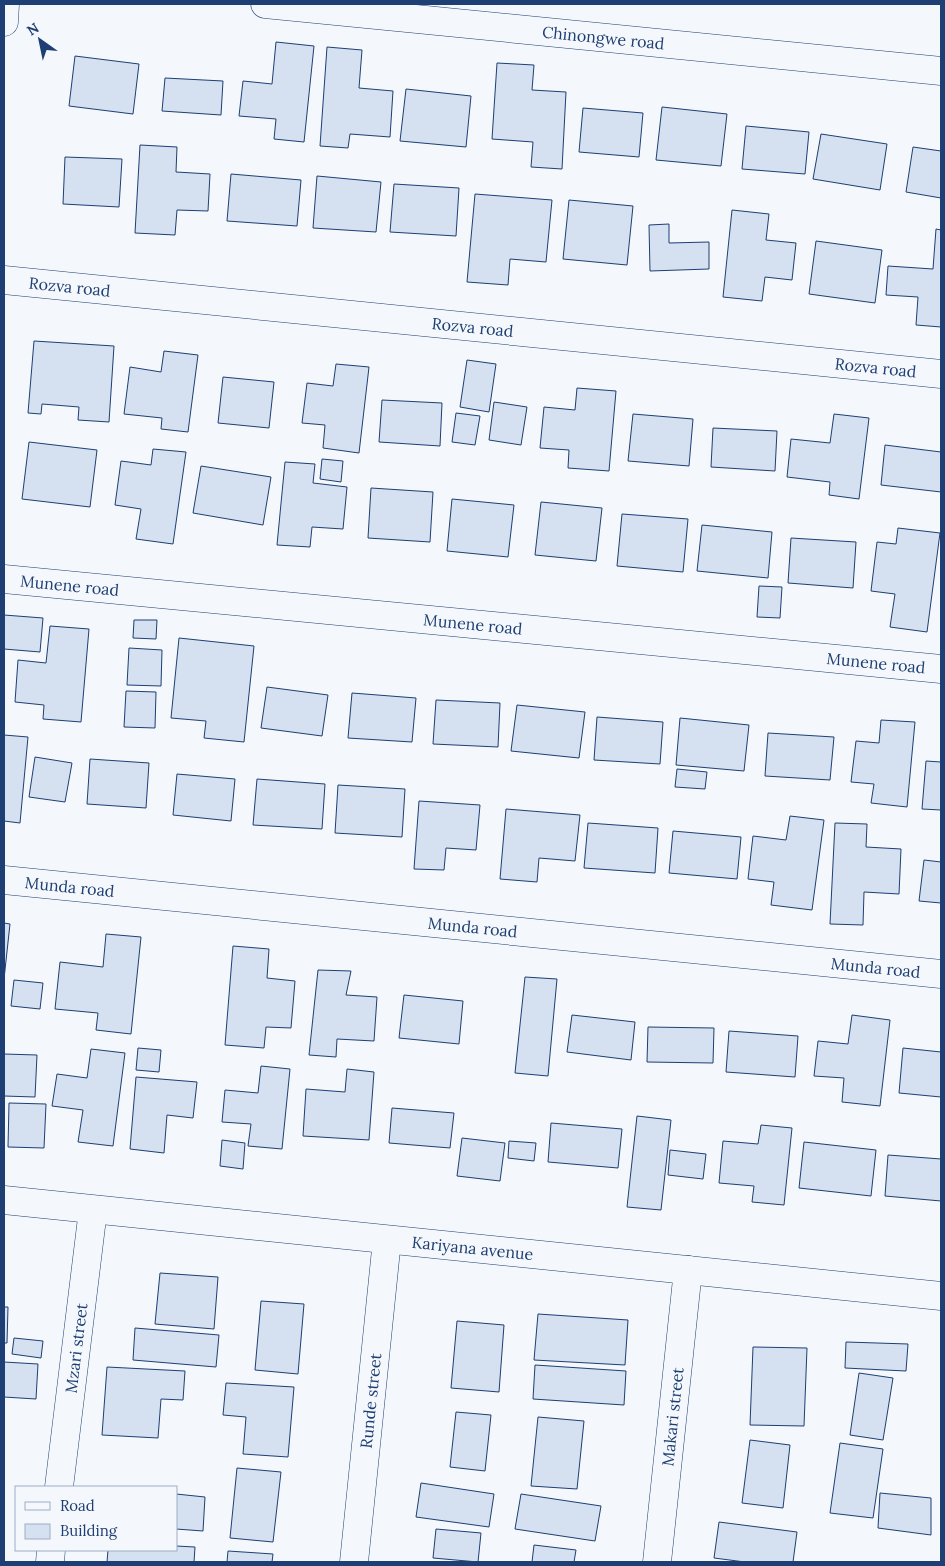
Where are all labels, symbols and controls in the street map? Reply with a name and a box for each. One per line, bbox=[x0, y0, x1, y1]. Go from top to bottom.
north arrow bbox=[15, 15, 65, 65]
text: N bbox=[23, 19, 43, 40]
street label: Chinongwe road bbox=[541, 22, 666, 54]
street label: Rozva road bbox=[28, 273, 112, 301]
street label: Rozva road bbox=[431, 313, 515, 341]
street label: Rozva road bbox=[834, 353, 918, 382]
street label: Munene road bbox=[19, 571, 121, 600]
street label: Munene road bbox=[422, 609, 524, 639]
street label: Munene road bbox=[826, 648, 927, 677]
street label: Munda road bbox=[24, 872, 116, 901]
street label: Munda road bbox=[427, 913, 519, 942]
street label: Munda road bbox=[830, 953, 922, 982]
street label: Kariyana avenue bbox=[411, 1232, 535, 1264]
street label: Mzari street bbox=[61, 1301, 92, 1394]
street label: Runde street bbox=[356, 1351, 385, 1449]
street label: Makari street bbox=[657, 1366, 688, 1467]
legend bbox=[15, 1486, 178, 1551]
text: Road bbox=[60, 1496, 95, 1515]
text: Building bbox=[60, 1521, 118, 1540]

